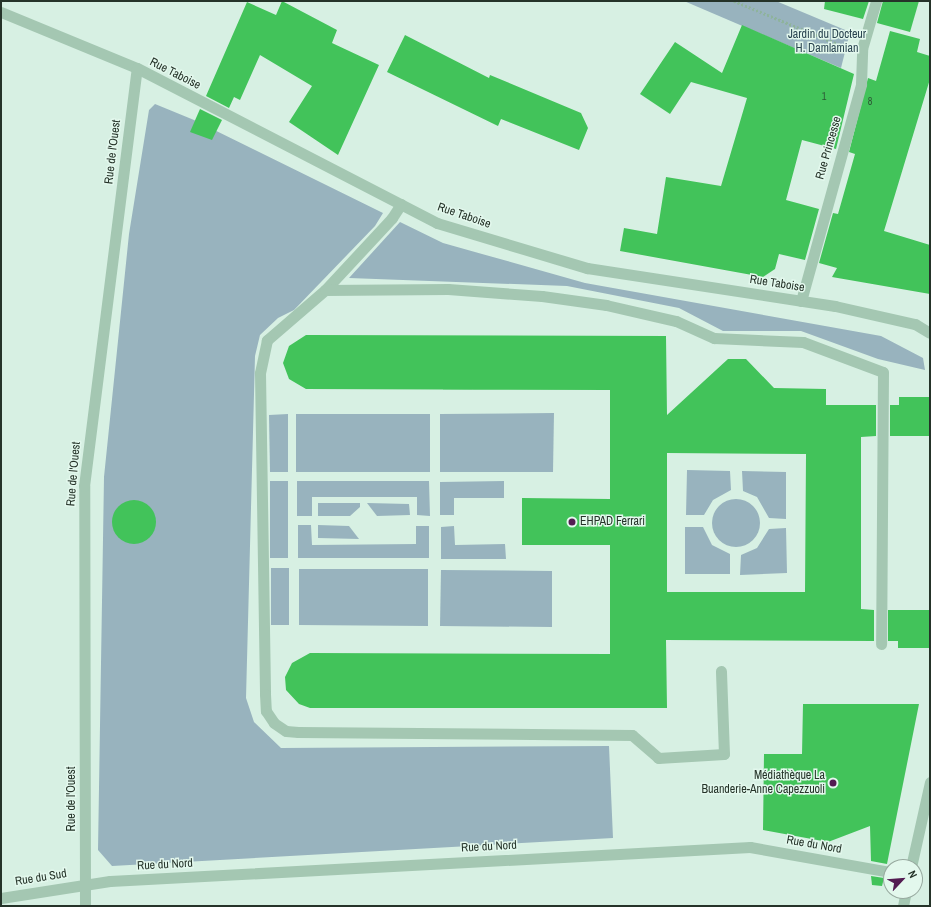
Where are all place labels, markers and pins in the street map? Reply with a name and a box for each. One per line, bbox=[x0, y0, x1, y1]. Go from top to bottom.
place label: EHPAD Ferrari bbox=[580, 515, 645, 529]
marker: EHPAD Ferrari bbox=[567, 517, 577, 527]
place label: Médiathèque La Buanderie-Anne Capezzuoli bbox=[701, 769, 825, 797]
marker: Médiathèque La Buanderie-Anne Capezzuoli bbox=[828, 778, 838, 788]

